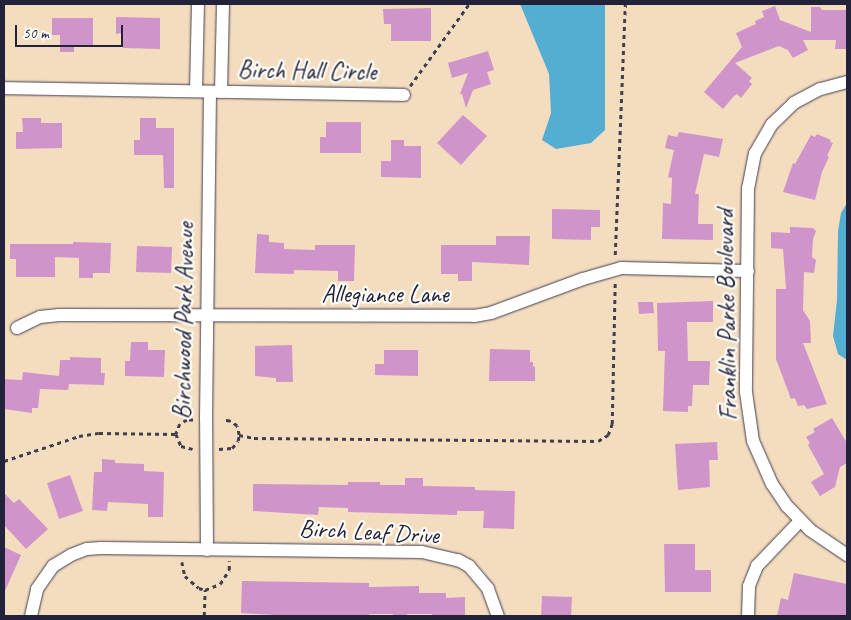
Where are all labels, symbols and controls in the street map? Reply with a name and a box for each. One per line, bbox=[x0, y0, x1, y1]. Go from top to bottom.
scale bar bbox=[18, 15, 125, 47]
text: 50 m bbox=[23, 24, 49, 43]
street label: Birch Hall Circle bbox=[237, 55, 377, 87]
street label: Franklin Parke Boulevard bbox=[710, 208, 744, 422]
street label: Birchwood Park Avenue bbox=[167, 222, 201, 420]
street label: Allegiance Lane bbox=[321, 279, 449, 309]
street label: Birch Leaf Drive bbox=[298, 513, 440, 551]

